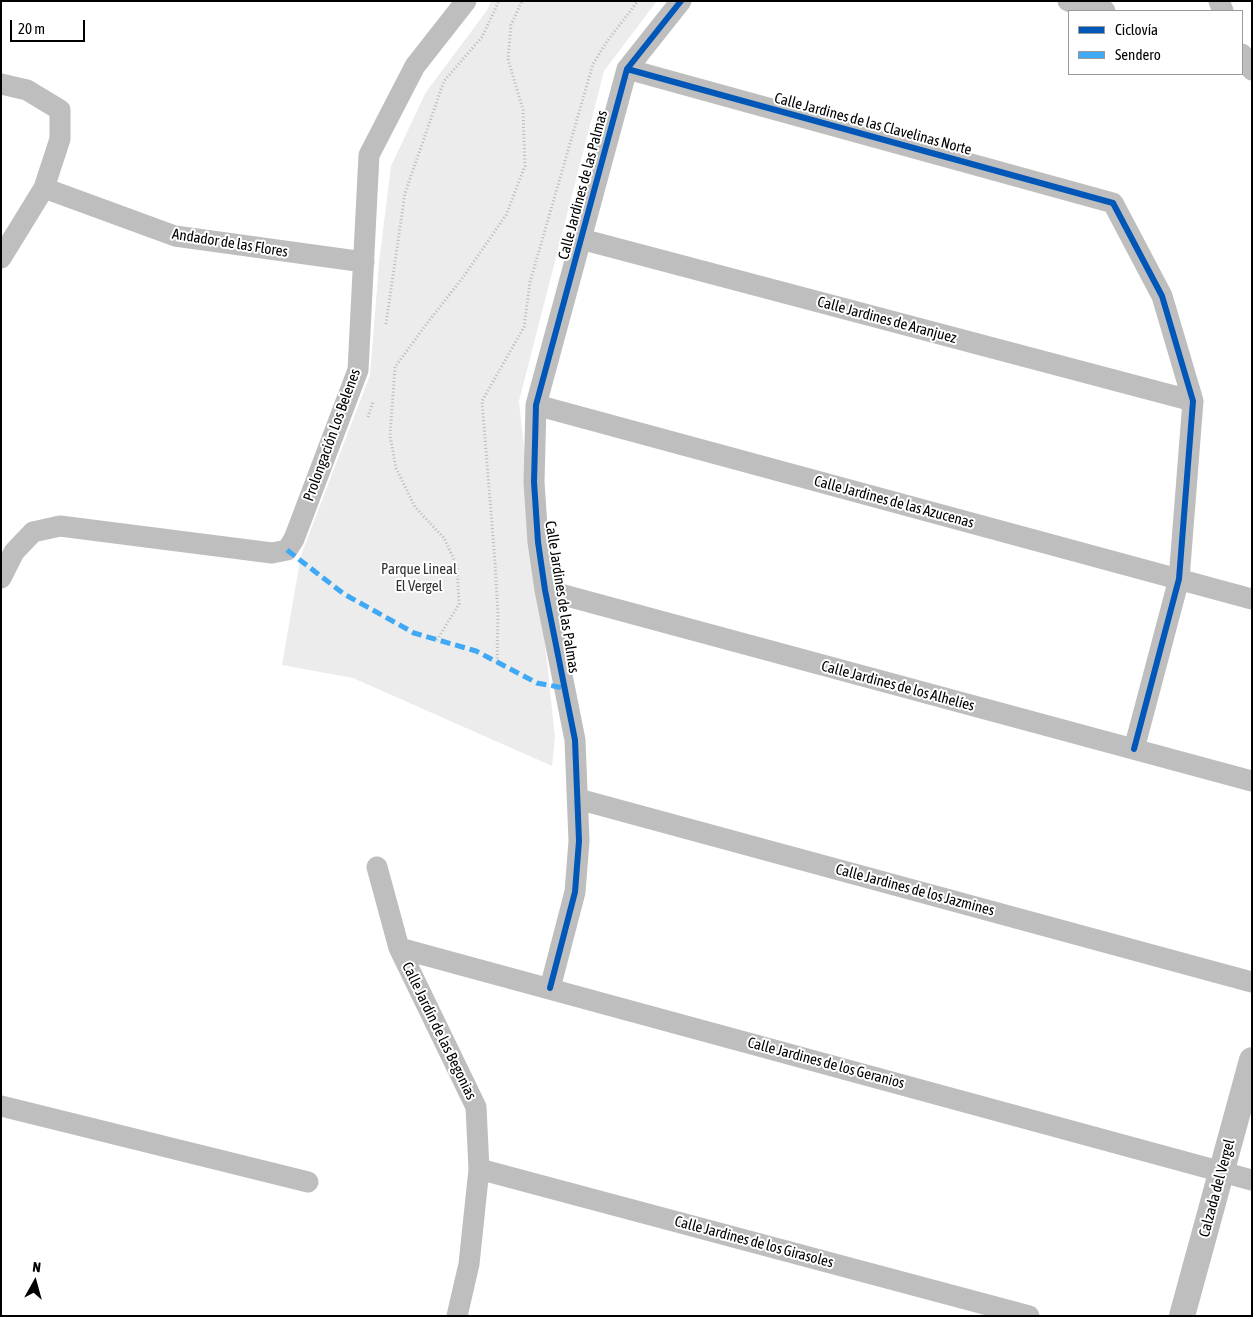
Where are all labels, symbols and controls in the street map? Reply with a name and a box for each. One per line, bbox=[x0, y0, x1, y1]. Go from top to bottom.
scale bar bbox=[12, 10, 88, 42]
legend bbox=[1068, 10, 1243, 75]
text: 20 m bbox=[18, 20, 45, 37]
text: Ciclovía bbox=[1115, 21, 1158, 38]
text: Sendero bbox=[1115, 46, 1161, 63]
street label: Calle Jardines de las Clavelinas Norte bbox=[772, 89, 974, 159]
street label: Calle Jardines de las Palmas bbox=[554, 108, 612, 262]
street label: Andador de las Flores bbox=[171, 225, 289, 261]
street label: Calle Jardines de Aranjuez bbox=[816, 293, 958, 347]
street label: Prolongación Los Belenes bbox=[300, 366, 364, 504]
street label: Calle Jardines de las Azucenas bbox=[812, 472, 976, 532]
street label: Calle Jardines de las Palmas bbox=[541, 520, 583, 674]
park label: Parque Lineal El Vergel bbox=[381, 560, 457, 595]
street label: Calle Jardines de los Alhelíes bbox=[819, 657, 977, 715]
street label: Calle Jardines de los Jazmines bbox=[834, 860, 996, 920]
street label: Calle Jardín de las Begonias bbox=[398, 959, 480, 1103]
street label: Calle Jardines de los Geranios bbox=[746, 1033, 906, 1093]
street label: Calzada del Vergel bbox=[1195, 1137, 1239, 1239]
street label: Calle Jardines de los Girasoles bbox=[673, 1212, 835, 1272]
north arrow bbox=[10, 1257, 60, 1307]
text: N bbox=[32, 1259, 42, 1276]

